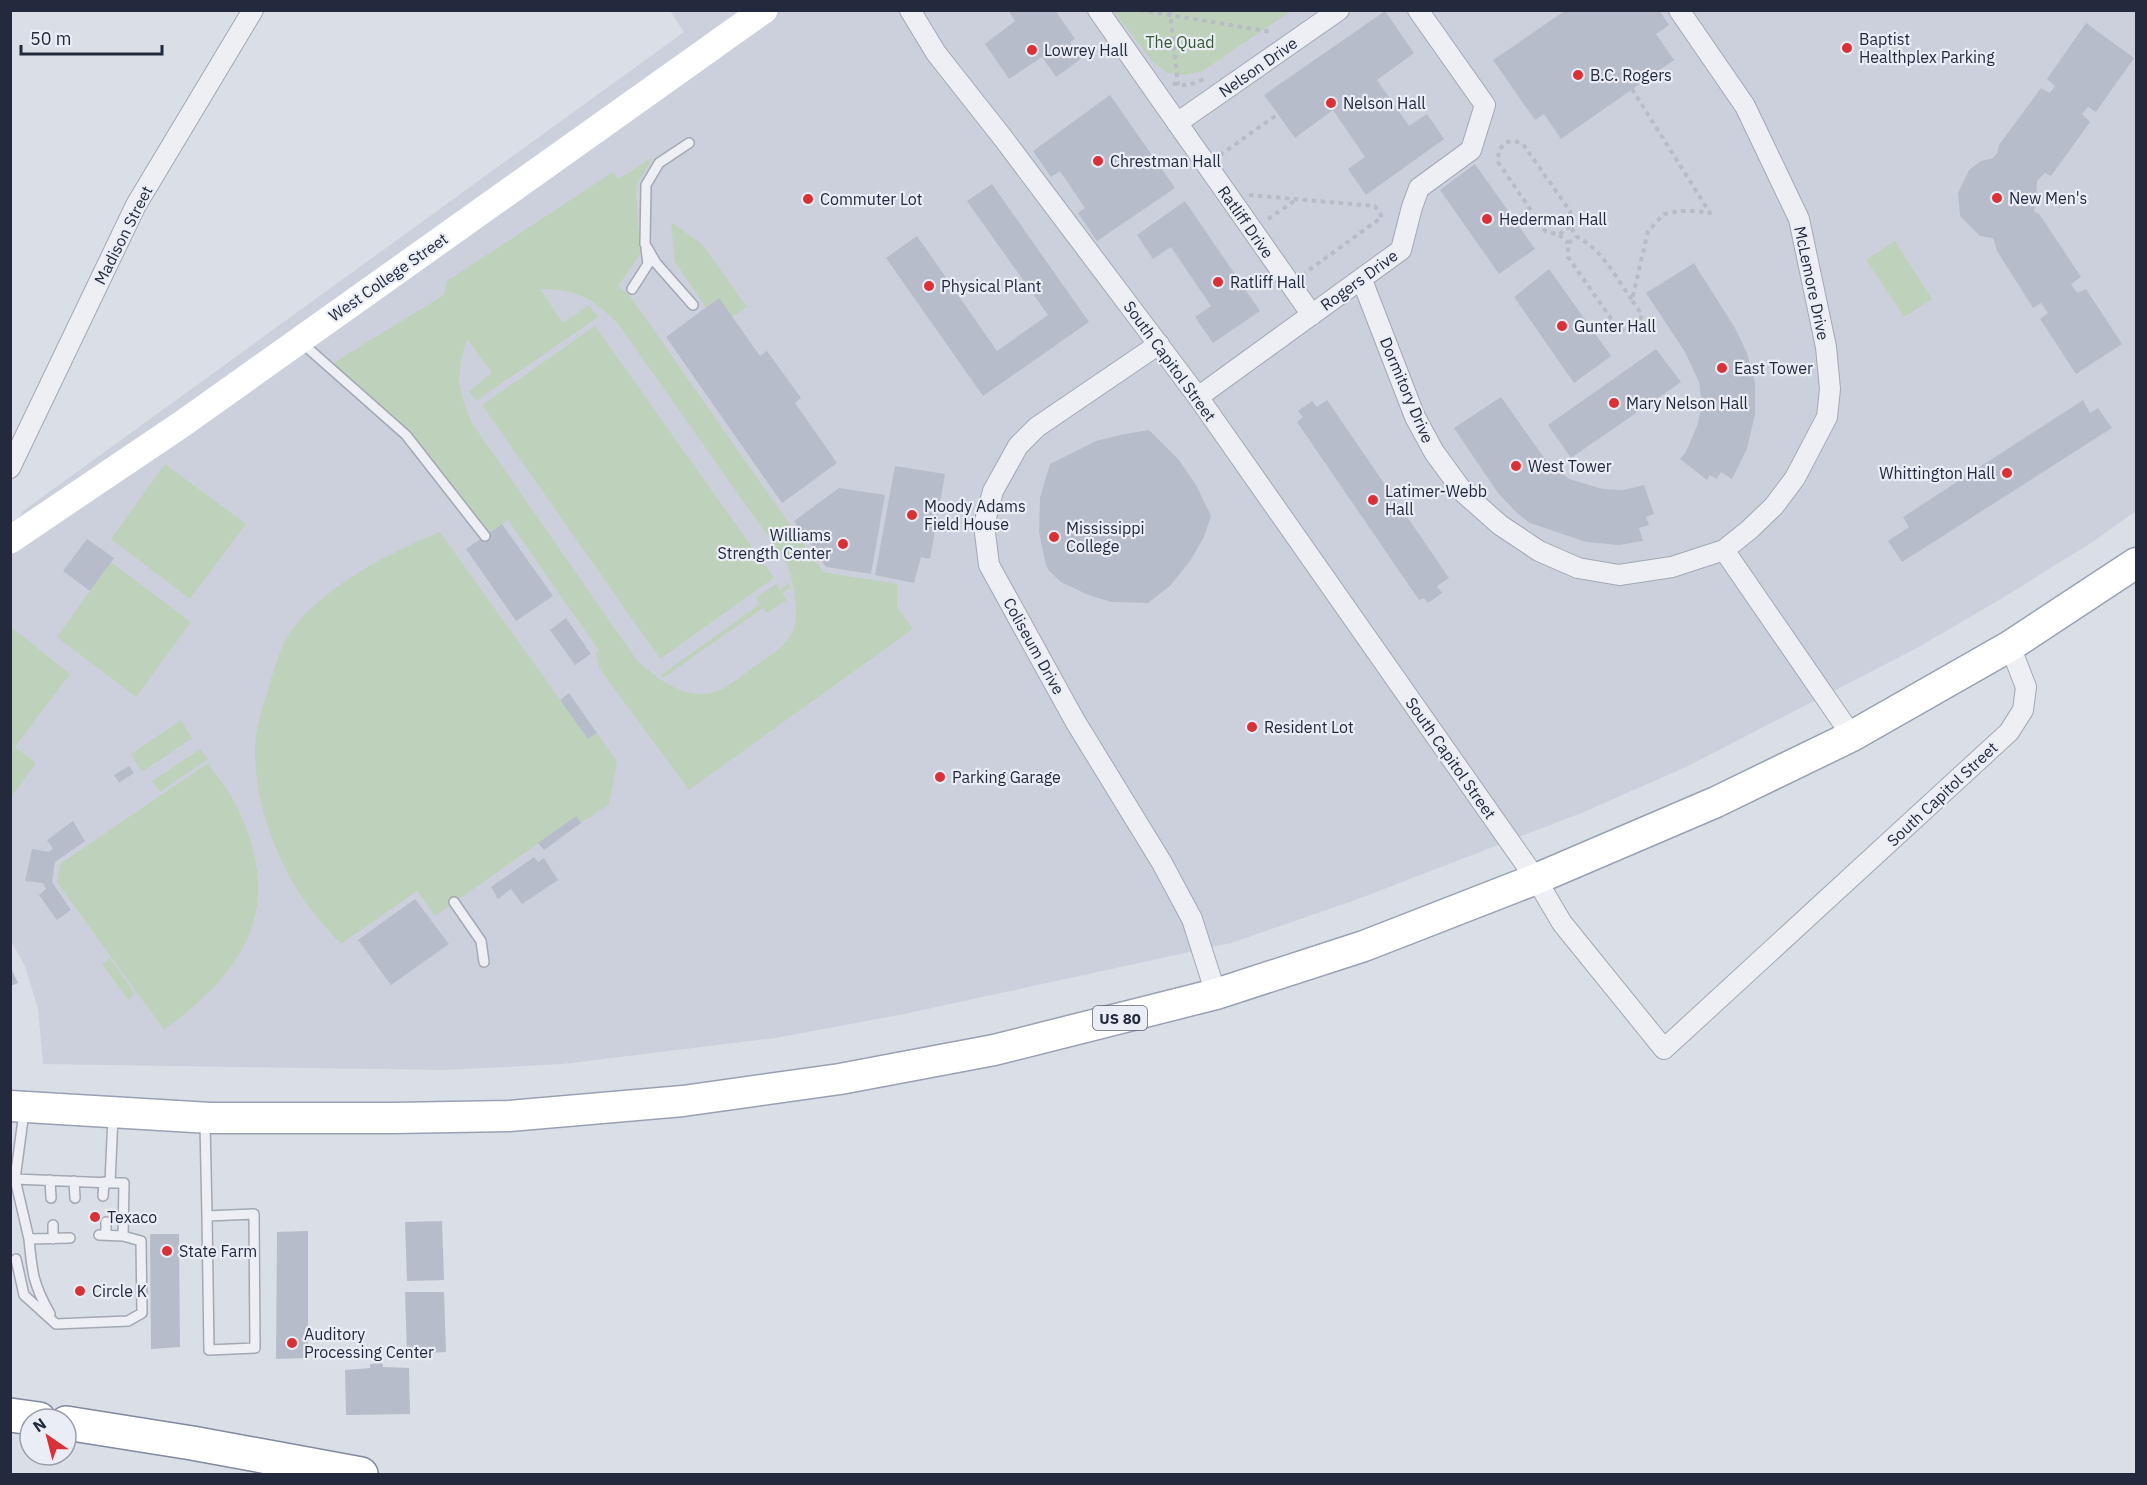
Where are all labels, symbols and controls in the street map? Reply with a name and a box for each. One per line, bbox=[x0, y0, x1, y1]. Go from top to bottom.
scale bar bbox=[21, 18, 162, 56]
text: 50 m bbox=[30, 27, 72, 50]
place label: Baptist Healthplex Parking bbox=[1859, 29, 1995, 67]
park label: The Quad bbox=[1145, 32, 1215, 52]
street label: Nelson Drive bbox=[1215, 33, 1301, 101]
place label: Lowrey Hall bbox=[1044, 40, 1128, 60]
marker: Baptist Healthplex Parking bbox=[1840, 41, 1854, 55]
marker: Lowrey Hall bbox=[1025, 43, 1039, 57]
place label: B.C. Rogers bbox=[1590, 65, 1672, 85]
marker: B.C. Rogers bbox=[1571, 68, 1585, 82]
place label: Nelson Hall bbox=[1343, 93, 1426, 113]
marker: Nelson Hall bbox=[1324, 96, 1338, 110]
place label: Chrestman Hall bbox=[1110, 151, 1221, 171]
marker: Chrestman Hall bbox=[1091, 154, 1105, 168]
street label: Madison Street bbox=[89, 182, 157, 288]
street label: Ratliff Drive bbox=[1214, 182, 1278, 262]
place label: New Men's bbox=[2009, 188, 2087, 208]
place label: Commuter Lot bbox=[820, 189, 922, 209]
marker: New Men's bbox=[1990, 191, 2004, 205]
marker: Commuter Lot bbox=[801, 192, 815, 206]
place label: Hederman Hall bbox=[1499, 209, 1607, 229]
marker: Hederman Hall bbox=[1480, 212, 1494, 226]
street label: McLemore Drive bbox=[1790, 224, 1834, 342]
street label: West College Street bbox=[325, 228, 451, 326]
street label: Rogers Drive bbox=[1316, 245, 1402, 315]
place label: Ratliff Hall bbox=[1230, 272, 1305, 292]
marker: Ratliff Hall bbox=[1211, 275, 1225, 289]
place label: Physical Plant bbox=[941, 276, 1041, 296]
marker: Physical Plant bbox=[922, 279, 936, 293]
street label: South Capitol Street bbox=[1120, 297, 1220, 425]
place label: Gunter Hall bbox=[1574, 316, 1656, 336]
marker: Gunter Hall bbox=[1555, 319, 1569, 333]
street label: Dormitory Drive bbox=[1376, 334, 1438, 446]
place label: East Tower bbox=[1734, 358, 1813, 378]
marker: East Tower bbox=[1715, 361, 1729, 375]
place label: Mary Nelson Hall bbox=[1626, 393, 1748, 413]
marker: Mary Nelson Hall bbox=[1607, 396, 1621, 410]
place label: West Tower bbox=[1528, 456, 1612, 476]
marker: West Tower bbox=[1509, 459, 1523, 473]
place label: Whittington Hall bbox=[1879, 463, 1995, 483]
marker: Whittington Hall bbox=[2000, 466, 2014, 480]
place label: Latimer-Webb Hall bbox=[1385, 481, 1487, 519]
marker: Latimer-Webb Hall bbox=[1366, 493, 1380, 507]
place label: Moody Adams Field House bbox=[924, 496, 1026, 534]
marker: Moody Adams Field House bbox=[905, 508, 919, 522]
place label: Mississippi College bbox=[1066, 518, 1145, 556]
place label: Williams Strength Center bbox=[717, 525, 831, 563]
marker: Mississippi College bbox=[1047, 530, 1061, 544]
marker: Williams Strength Center bbox=[836, 537, 850, 551]
street label: Coliseum Drive bbox=[999, 594, 1069, 698]
street label: South Capitol Street bbox=[1401, 693, 1501, 823]
place label: Resident Lot bbox=[1264, 717, 1354, 737]
marker: Resident Lot bbox=[1245, 720, 1259, 734]
street label: South Capitol Street bbox=[1882, 738, 2002, 850]
place label: Parking Garage bbox=[952, 767, 1061, 787]
marker: Parking Garage bbox=[933, 770, 947, 784]
road number: US 80 bbox=[1093, 1006, 1147, 1030]
place label: Texaco bbox=[107, 1207, 157, 1227]
marker: Texaco bbox=[88, 1210, 102, 1224]
place label: State Farm bbox=[179, 1241, 257, 1261]
marker: State Farm bbox=[160, 1244, 174, 1258]
place label: Circle K bbox=[92, 1281, 147, 1301]
marker: Circle K bbox=[73, 1284, 87, 1298]
place label: Auditory Processing Center bbox=[304, 1324, 434, 1362]
marker: Auditory Processing Center bbox=[285, 1336, 299, 1350]
north arrow bbox=[18, 1407, 78, 1467]
text: N bbox=[29, 1413, 50, 1436]

